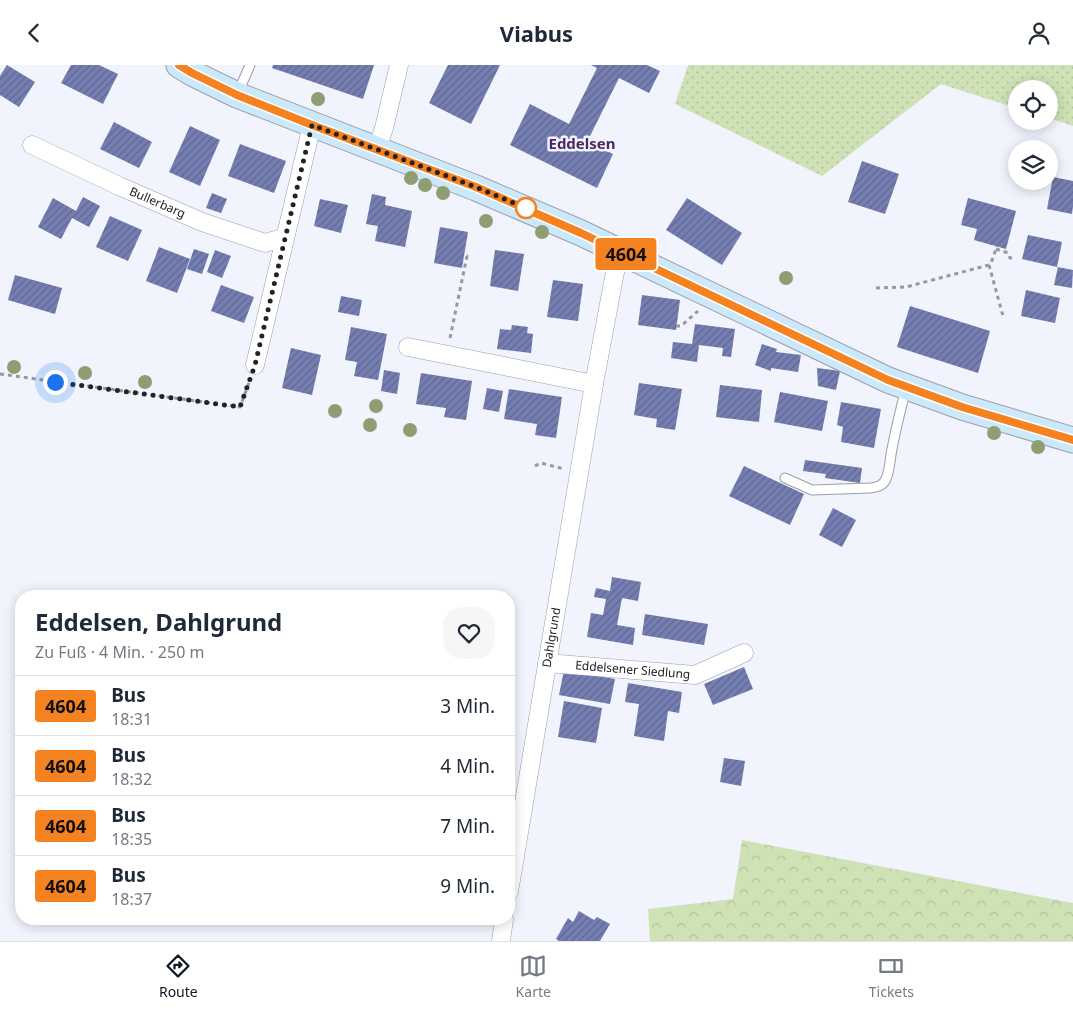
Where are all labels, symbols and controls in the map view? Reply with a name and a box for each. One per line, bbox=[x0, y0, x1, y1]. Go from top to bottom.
text: Viabus bbox=[500, 18, 573, 48]
icon: back bbox=[20, 19, 48, 47]
icon: person bbox=[1025, 19, 1053, 47]
map controls bbox=[1008, 80, 1058, 190]
button: locate bbox=[1008, 80, 1058, 130]
district label: Eddelsen bbox=[548, 133, 616, 153]
button: layers bbox=[1008, 140, 1058, 190]
street label: Bullerbarg bbox=[127, 183, 188, 222]
unlabelled marker bbox=[515, 197, 537, 219]
line badge: 4604 bbox=[591, 238, 661, 270]
text: 4604 bbox=[605, 242, 647, 266]
your location bbox=[43, 370, 68, 395]
text: Eddelsen, Dahlgrund bbox=[35, 605, 282, 638]
street label: Dahlgrund bbox=[538, 606, 564, 669]
button: heart bbox=[443, 607, 495, 659]
text: Zu Fuß · 4 Min. · 250 m bbox=[35, 641, 204, 663]
street label: Eddelsener Siedlung bbox=[575, 656, 691, 683]
text: Bus bbox=[111, 682, 146, 708]
text: 3 Min. bbox=[440, 693, 495, 719]
text: 4604 bbox=[45, 694, 86, 718]
text: 18:31 bbox=[111, 708, 152, 730]
text: Bus bbox=[111, 742, 146, 768]
text: 4 Min. bbox=[440, 753, 495, 779]
text: 4604 bbox=[45, 754, 86, 778]
text: 18:32 bbox=[111, 768, 152, 790]
text: Bus bbox=[111, 802, 146, 828]
text: 7 Min. bbox=[440, 813, 495, 839]
text: 4604 bbox=[45, 814, 86, 838]
text: 18:35 bbox=[111, 828, 152, 850]
text: Bus bbox=[111, 862, 146, 888]
text: 9 Min. bbox=[440, 873, 495, 899]
text: 4604 bbox=[45, 874, 86, 898]
text: 18:37 bbox=[111, 888, 152, 910]
tab: Route bbox=[159, 952, 198, 1001]
tab: Karte bbox=[516, 952, 551, 1001]
tab: Tickets bbox=[869, 952, 914, 1001]

